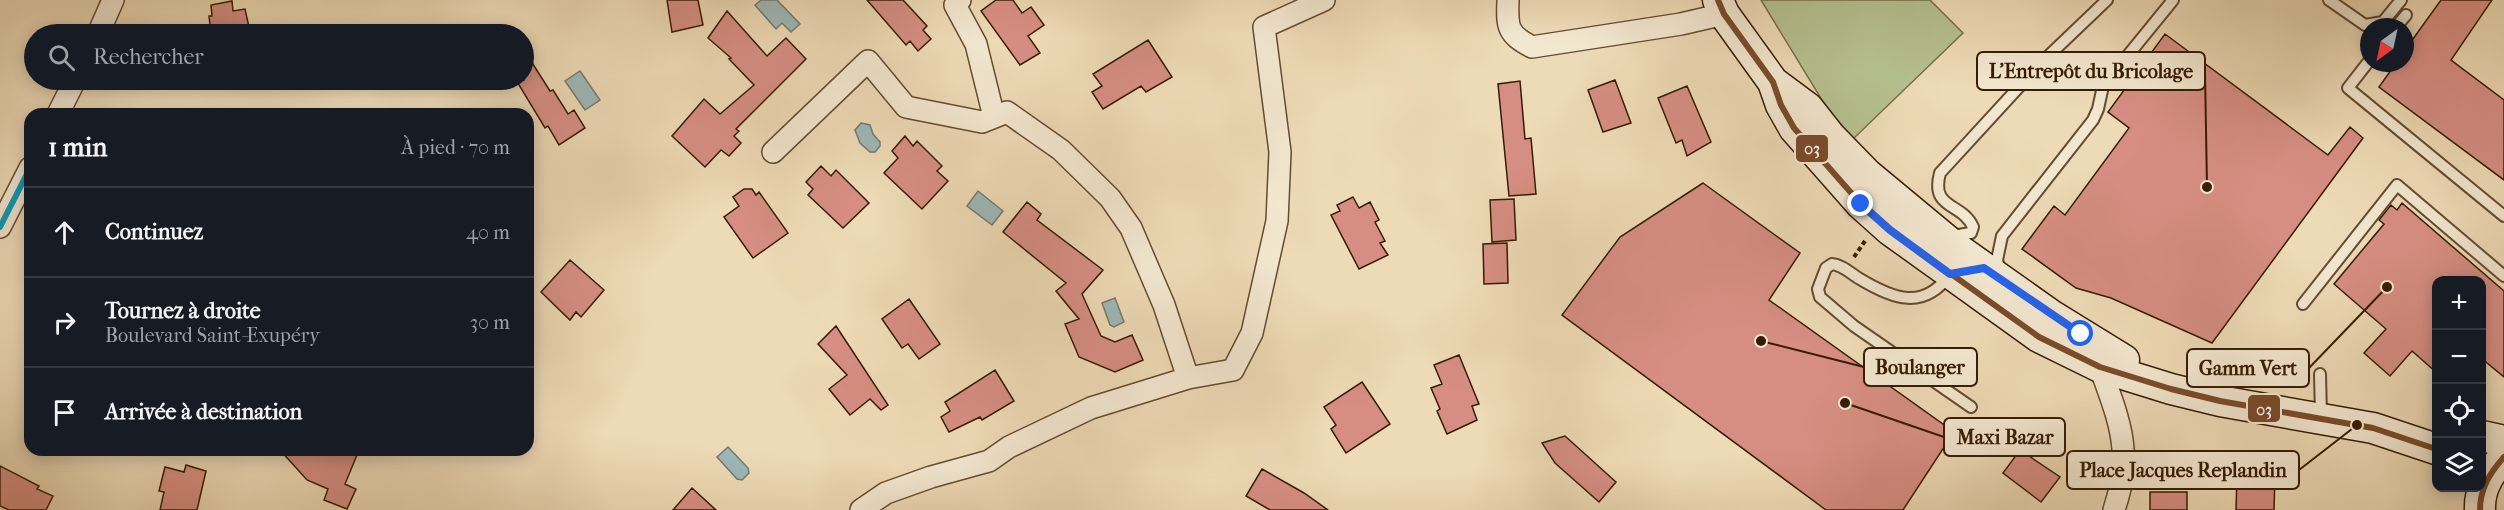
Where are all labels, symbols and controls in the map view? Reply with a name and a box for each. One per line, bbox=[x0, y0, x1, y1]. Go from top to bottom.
north arrow bbox=[2360, 18, 2414, 72]
search box bbox=[24, 24, 534, 90]
icon: search bbox=[45, 41, 78, 74]
text: Rechercher bbox=[93, 44, 204, 70]
callout: L'Entrepôt du Bricolage bbox=[1977, 52, 2205, 90]
text: L'Entrepôt du Bricolage bbox=[1989, 60, 2193, 83]
text: 1 min bbox=[48, 132, 107, 163]
line badge: 03 bbox=[1795, 134, 1829, 163]
text: À pied · 70 m bbox=[401, 136, 510, 159]
text: 03 bbox=[1804, 139, 1820, 159]
route end bbox=[1847, 190, 1873, 216]
icon: ahead bbox=[48, 216, 81, 249]
text: Continuez bbox=[105, 219, 203, 245]
text: 40 m bbox=[466, 221, 510, 244]
map controls bbox=[2432, 276, 2486, 492]
button: + bbox=[2432, 276, 2486, 330]
text: Tournez à droite bbox=[105, 298, 261, 324]
icon: right bbox=[48, 306, 81, 339]
text: 30 m bbox=[470, 311, 510, 334]
route start bbox=[2067, 320, 2093, 346]
text: Boulevard Saint-Exupéry bbox=[105, 324, 320, 347]
button: − bbox=[2432, 330, 2486, 384]
callout: Boulanger bbox=[1864, 348, 1977, 386]
callout: Gamm Vert bbox=[2187, 349, 2309, 387]
text: Boulanger bbox=[1875, 356, 1965, 379]
text: Gamm Vert bbox=[2199, 357, 2298, 380]
button: locate bbox=[2432, 384, 2486, 438]
line badge: 03 bbox=[2247, 394, 2281, 423]
icon: arrive bbox=[48, 396, 81, 429]
text: Arrivée à destination bbox=[105, 399, 302, 425]
text: 03 bbox=[2256, 400, 2272, 420]
callout: Maxi Bazar bbox=[1944, 418, 2065, 456]
text: Maxi Bazar bbox=[1955, 426, 2054, 449]
button: layers bbox=[2432, 438, 2486, 492]
callout: Place Jacques Replandin bbox=[2067, 451, 2299, 489]
text: Place Jacques Replandin bbox=[2079, 459, 2287, 482]

